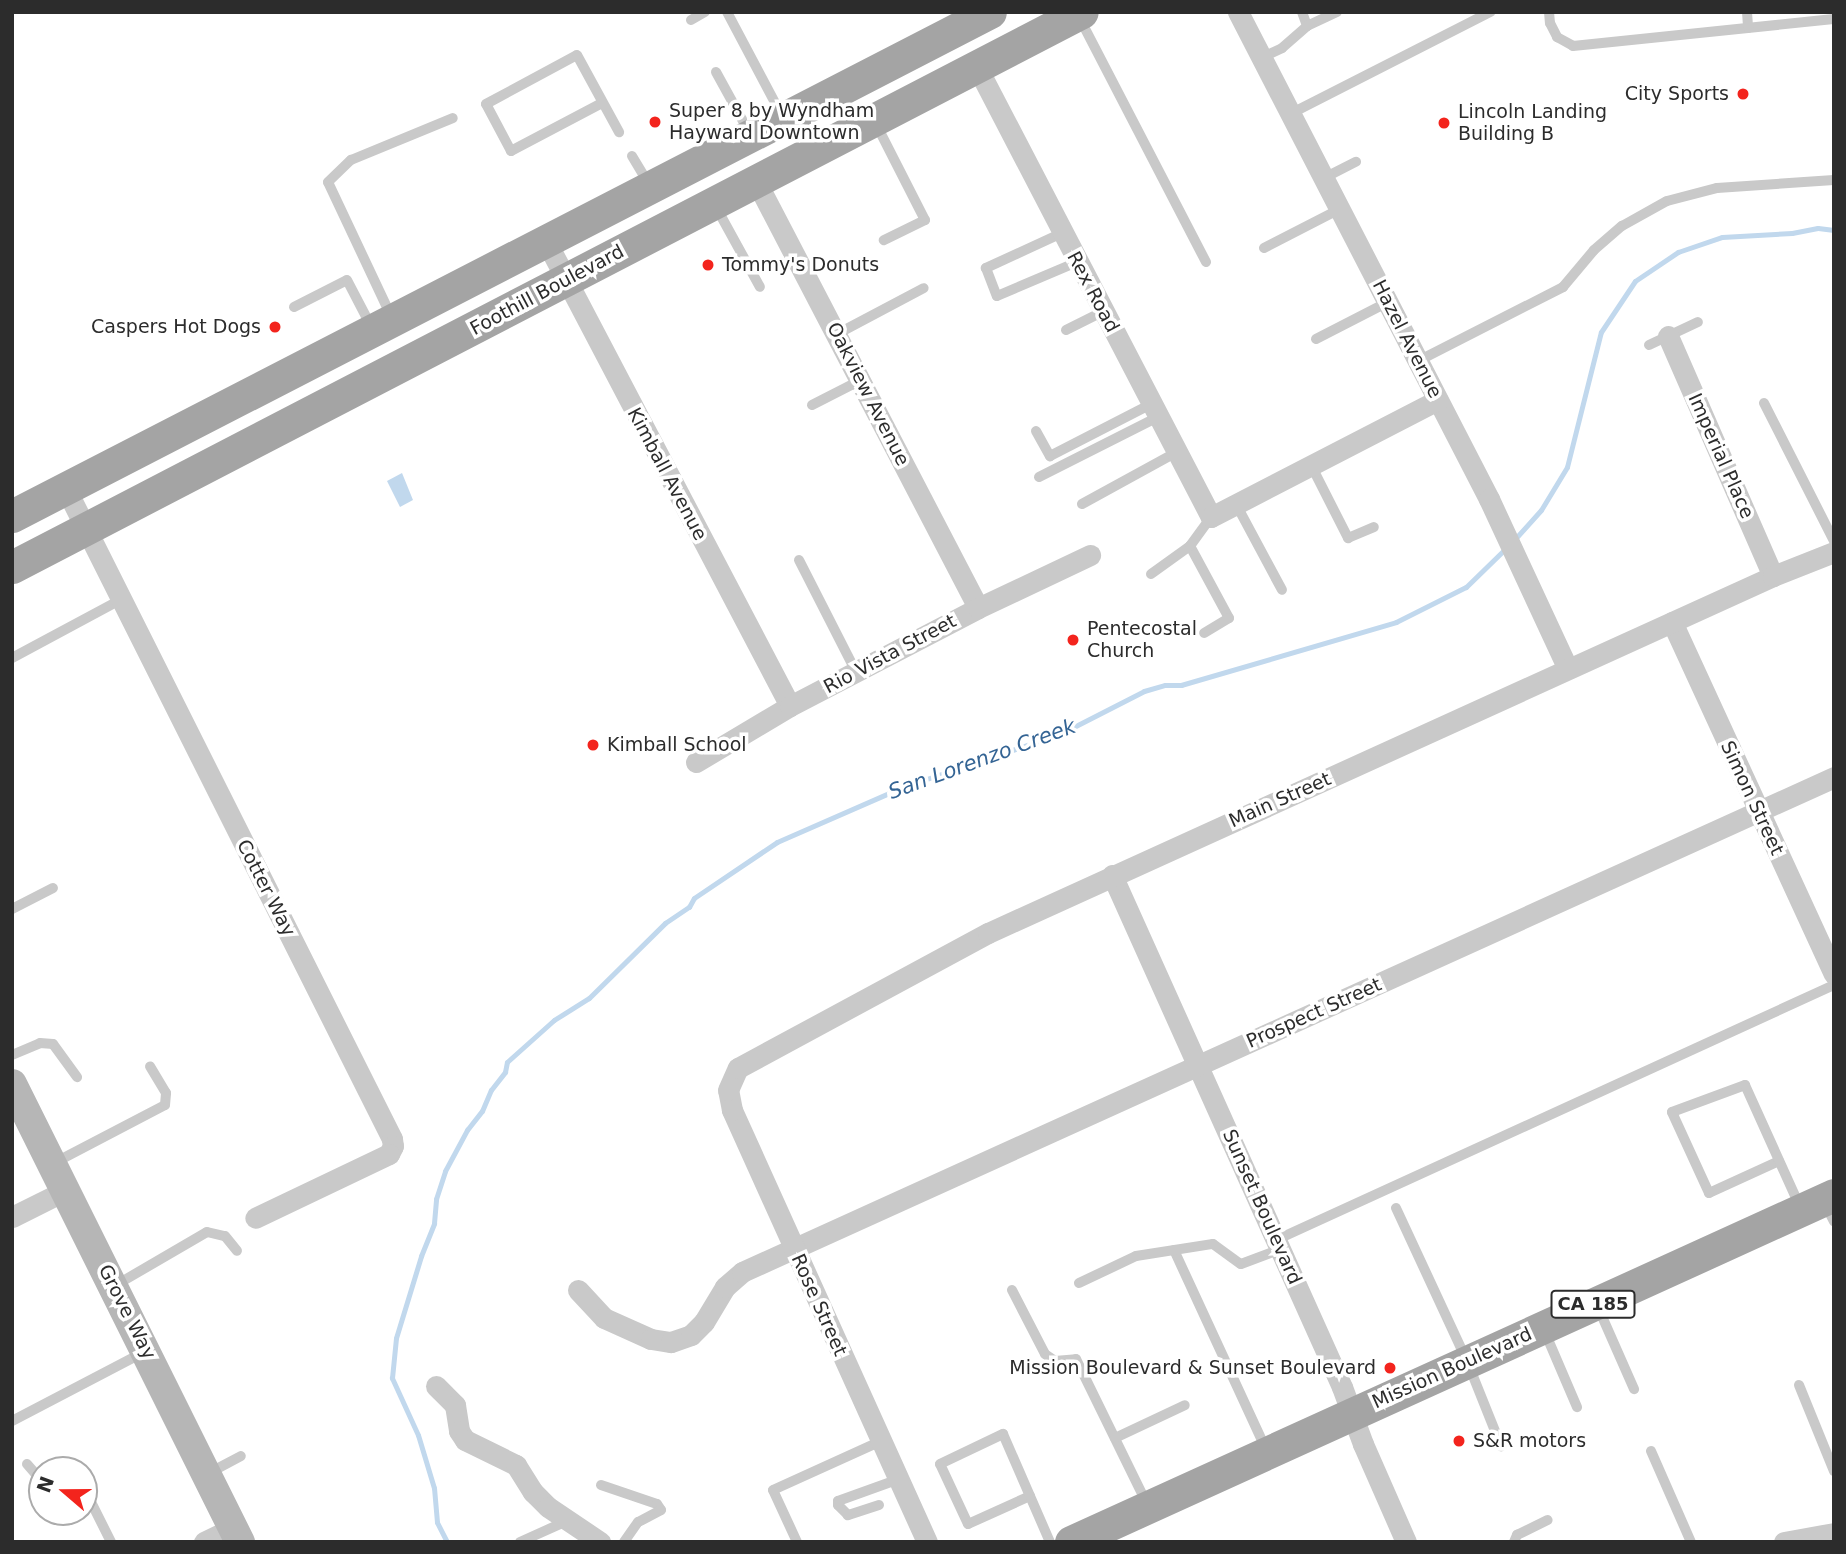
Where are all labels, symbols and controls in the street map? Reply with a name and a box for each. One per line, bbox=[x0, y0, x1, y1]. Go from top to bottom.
place label: City Sports bbox=[1625, 83, 1729, 105]
marker: City Sports bbox=[1735, 86, 1751, 102]
place label: Super 8 by Wyndham Hayward Downtown bbox=[669, 100, 874, 144]
place label: Lincoln Landing Building B bbox=[1458, 101, 1607, 145]
marker: Super 8 by Wyndham Hayward Downtown bbox=[647, 114, 663, 130]
marker: Lincoln Landing Building B bbox=[1436, 115, 1452, 131]
street label: Foothill Boulevard bbox=[466, 240, 628, 340]
street label: Rex Road bbox=[1062, 248, 1124, 336]
place label: Tommy's Donuts bbox=[722, 254, 879, 276]
marker: Tommy's Donuts bbox=[700, 257, 716, 273]
street label: Hazel Avenue bbox=[1367, 276, 1447, 402]
place label: Caspers Hot Dogs bbox=[91, 316, 261, 338]
street label: Oakview Avenue bbox=[822, 318, 914, 470]
marker: Caspers Hot Dogs bbox=[267, 319, 283, 335]
street label: Imperial Place bbox=[1683, 390, 1759, 522]
street label: Kimball Avenue bbox=[622, 404, 712, 544]
street label: Rio Vista Street bbox=[820, 609, 960, 699]
place label: Pentecostal Church bbox=[1087, 618, 1197, 662]
marker: Pentecostal Church bbox=[1065, 632, 1081, 648]
water label: San Lorenzo Creek bbox=[885, 713, 1079, 805]
place label: Kimball School bbox=[607, 734, 747, 756]
marker: Kimball School bbox=[585, 737, 601, 753]
street label: Simon Street bbox=[1716, 737, 1788, 859]
street label: Main Street bbox=[1226, 767, 1334, 833]
street label: Cotter Way bbox=[232, 836, 300, 940]
street label: Prospect Street bbox=[1243, 973, 1385, 1053]
street label: Sunset Boulevard bbox=[1218, 1126, 1306, 1288]
street label: Rose Street bbox=[786, 1250, 852, 1360]
street label: Grove Way bbox=[93, 1261, 161, 1363]
road number: CA 185 bbox=[1549, 1289, 1637, 1318]
street label: Mission Boulevard bbox=[1369, 1322, 1535, 1414]
place label: Mission Boulevard & Sunset Boulevard bbox=[1009, 1357, 1376, 1379]
marker: Mission Boulevard & Sunset Boulevard bbox=[1382, 1360, 1398, 1376]
place label: S&R motors bbox=[1473, 1430, 1586, 1452]
marker: S&R motors bbox=[1451, 1433, 1467, 1449]
north arrow bbox=[28, 1456, 98, 1526]
text: N bbox=[32, 1473, 58, 1496]

